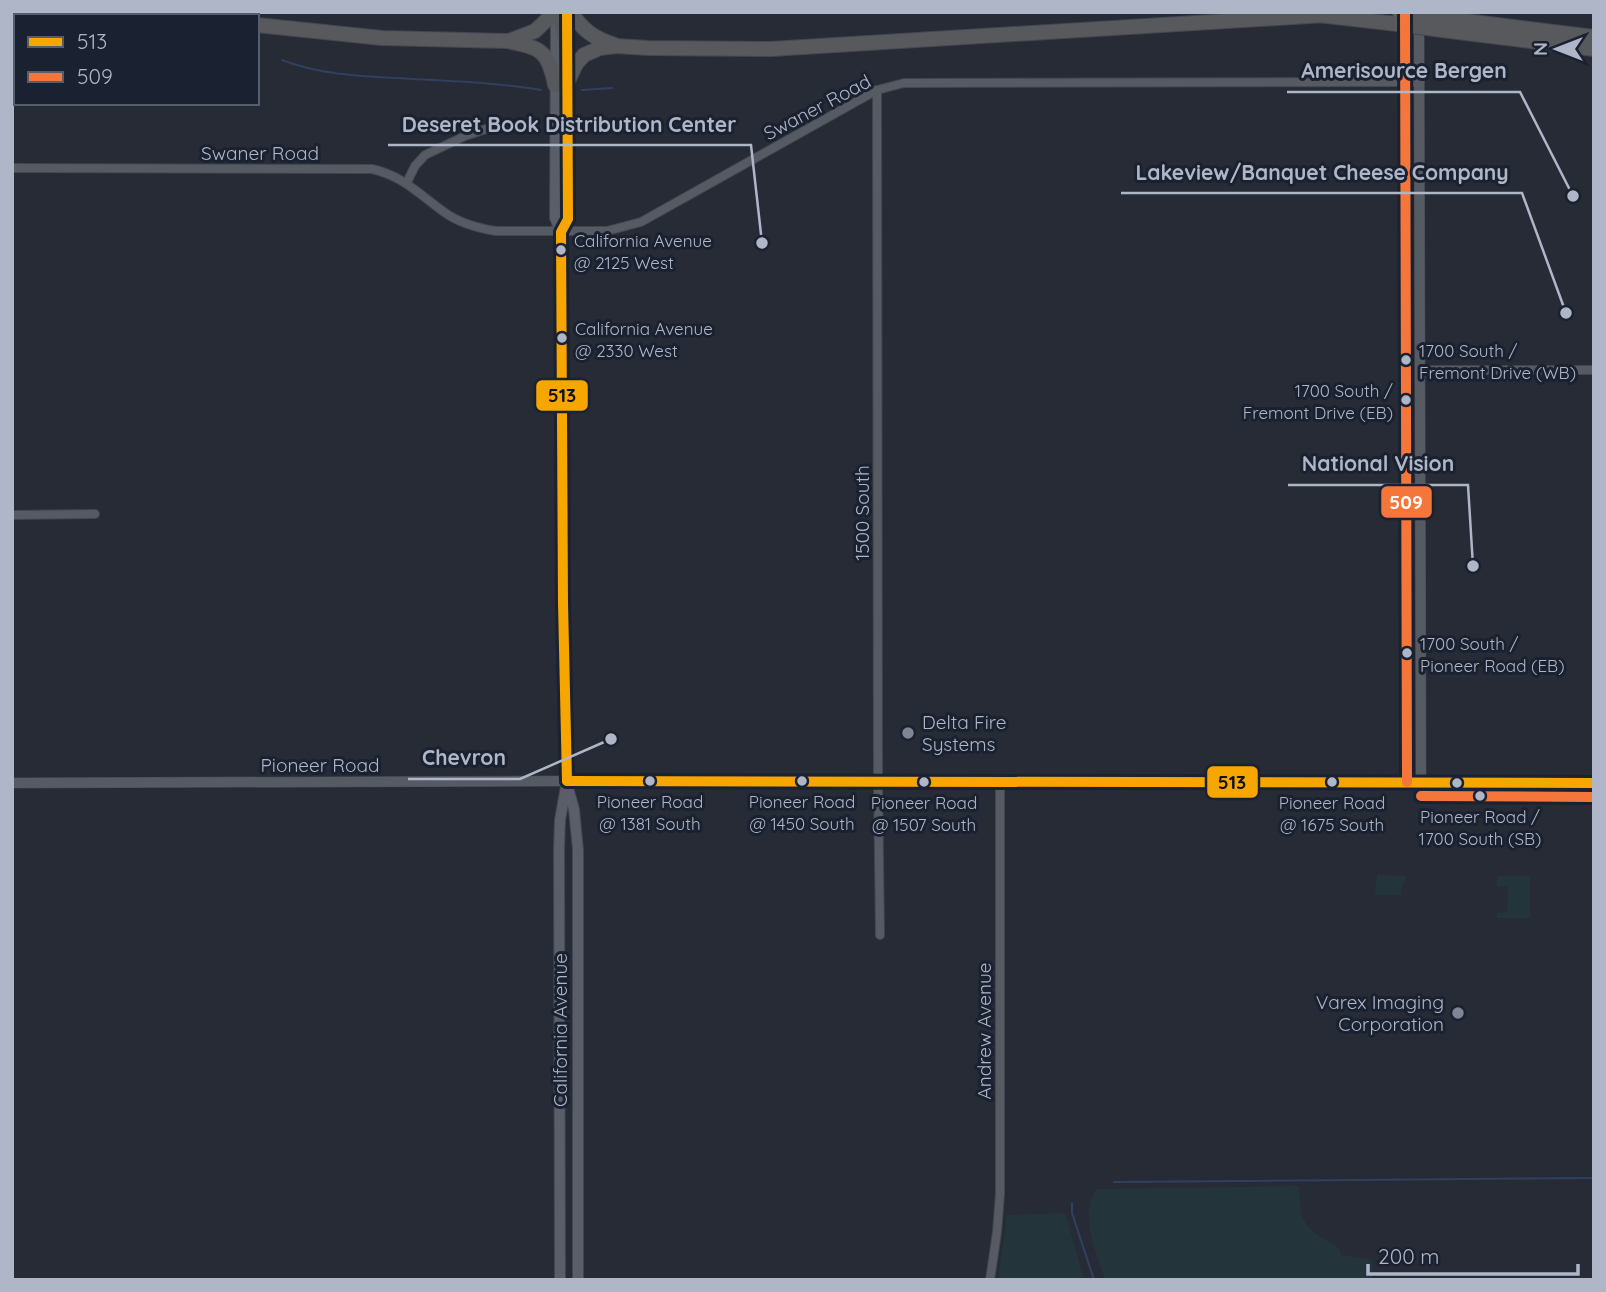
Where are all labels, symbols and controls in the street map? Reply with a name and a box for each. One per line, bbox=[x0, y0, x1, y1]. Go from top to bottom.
legend bbox=[14, 14, 259, 105]
north arrow bbox=[1522, 14, 1592, 84]
text: 513 bbox=[77, 28, 107, 54]
text: N bbox=[1528, 42, 1552, 56]
callout: Amerisource Bergen bbox=[1287, 50, 1520, 92]
text: Amerisource Bergen bbox=[1301, 57, 1507, 83]
text: 509 bbox=[77, 63, 113, 89]
street label: Swaner Road bbox=[759, 69, 875, 145]
callout: Deseret Book Distribution Center bbox=[388, 103, 751, 145]
text: Deseret Book Distribution Center bbox=[402, 111, 736, 137]
street label: Swaner Road bbox=[201, 141, 319, 165]
callout: Lakeview/Banquet Cheese Company bbox=[1121, 151, 1522, 193]
text: Lakeview/Banquet Cheese Company bbox=[1135, 159, 1509, 185]
place label: California Avenue @ 2125 West bbox=[574, 230, 712, 273]
marker: California Avenue @ 2125 West bbox=[554, 243, 568, 257]
place label: California Avenue @ 2330 West bbox=[575, 318, 713, 361]
marker: California Avenue @ 2330 West bbox=[555, 331, 569, 345]
place label: 1700 South / Fremont Drive (WB) bbox=[1419, 340, 1576, 383]
marker: 1700 South / Fremont Drive (WB) bbox=[1399, 353, 1413, 367]
line badge: 513 bbox=[535, 379, 589, 412]
place label: 1700 South / Fremont Drive (EB) bbox=[1243, 380, 1393, 423]
text: 513 bbox=[548, 383, 576, 407]
marker: 1700 South / Fremont Drive (EB) bbox=[1399, 393, 1413, 407]
callout: National Vision bbox=[1288, 443, 1468, 485]
text: National Vision bbox=[1302, 450, 1454, 476]
street label: 1500 South bbox=[850, 465, 874, 561]
line badge: 509 bbox=[1380, 485, 1433, 519]
text: 509 bbox=[1389, 490, 1423, 514]
place label: 1700 South / Pioneer Road (EB) bbox=[1420, 633, 1565, 676]
marker: 1700 South / Pioneer Road (EB) bbox=[1400, 646, 1414, 660]
place label: Delta Fire Systems bbox=[922, 710, 1006, 756]
marker: Delta Fire Systems bbox=[900, 725, 916, 741]
callout: Chevron bbox=[408, 737, 520, 779]
text: Chevron bbox=[422, 744, 506, 770]
street label: Pioneer Road bbox=[261, 753, 379, 777]
line badge: 513 bbox=[1206, 765, 1259, 799]
text: 513 bbox=[1218, 770, 1246, 794]
marker: Pioneer Road @ 1381 South bbox=[643, 774, 657, 788]
marker: Pioneer Road @ 1450 South bbox=[795, 774, 809, 788]
marker: Pioneer Road @ 1507 South bbox=[917, 775, 931, 789]
marker: Pioneer Road @ 1675 South bbox=[1325, 775, 1339, 789]
unlabelled marker bbox=[1450, 776, 1464, 790]
marker: Pioneer Road / 1700 South (SB) bbox=[1473, 789, 1487, 803]
place label: Pioneer Road @ 1381 South bbox=[597, 791, 703, 834]
place label: Pioneer Road @ 1450 South bbox=[749, 791, 855, 834]
place label: Pioneer Road @ 1507 South bbox=[871, 792, 977, 835]
place label: Pioneer Road @ 1675 South bbox=[1279, 792, 1385, 835]
place label: Pioneer Road / 1700 South (SB) bbox=[1419, 806, 1541, 849]
street label: California Avenue bbox=[548, 953, 572, 1107]
street label: Andrew Avenue bbox=[972, 963, 996, 1099]
place label: Varex Imaging Corporation bbox=[1316, 990, 1444, 1036]
marker: Varex Imaging Corporation bbox=[1450, 1005, 1466, 1021]
scale bar bbox=[1368, 1232, 1578, 1276]
text: 200 m bbox=[1378, 1243, 1440, 1269]

